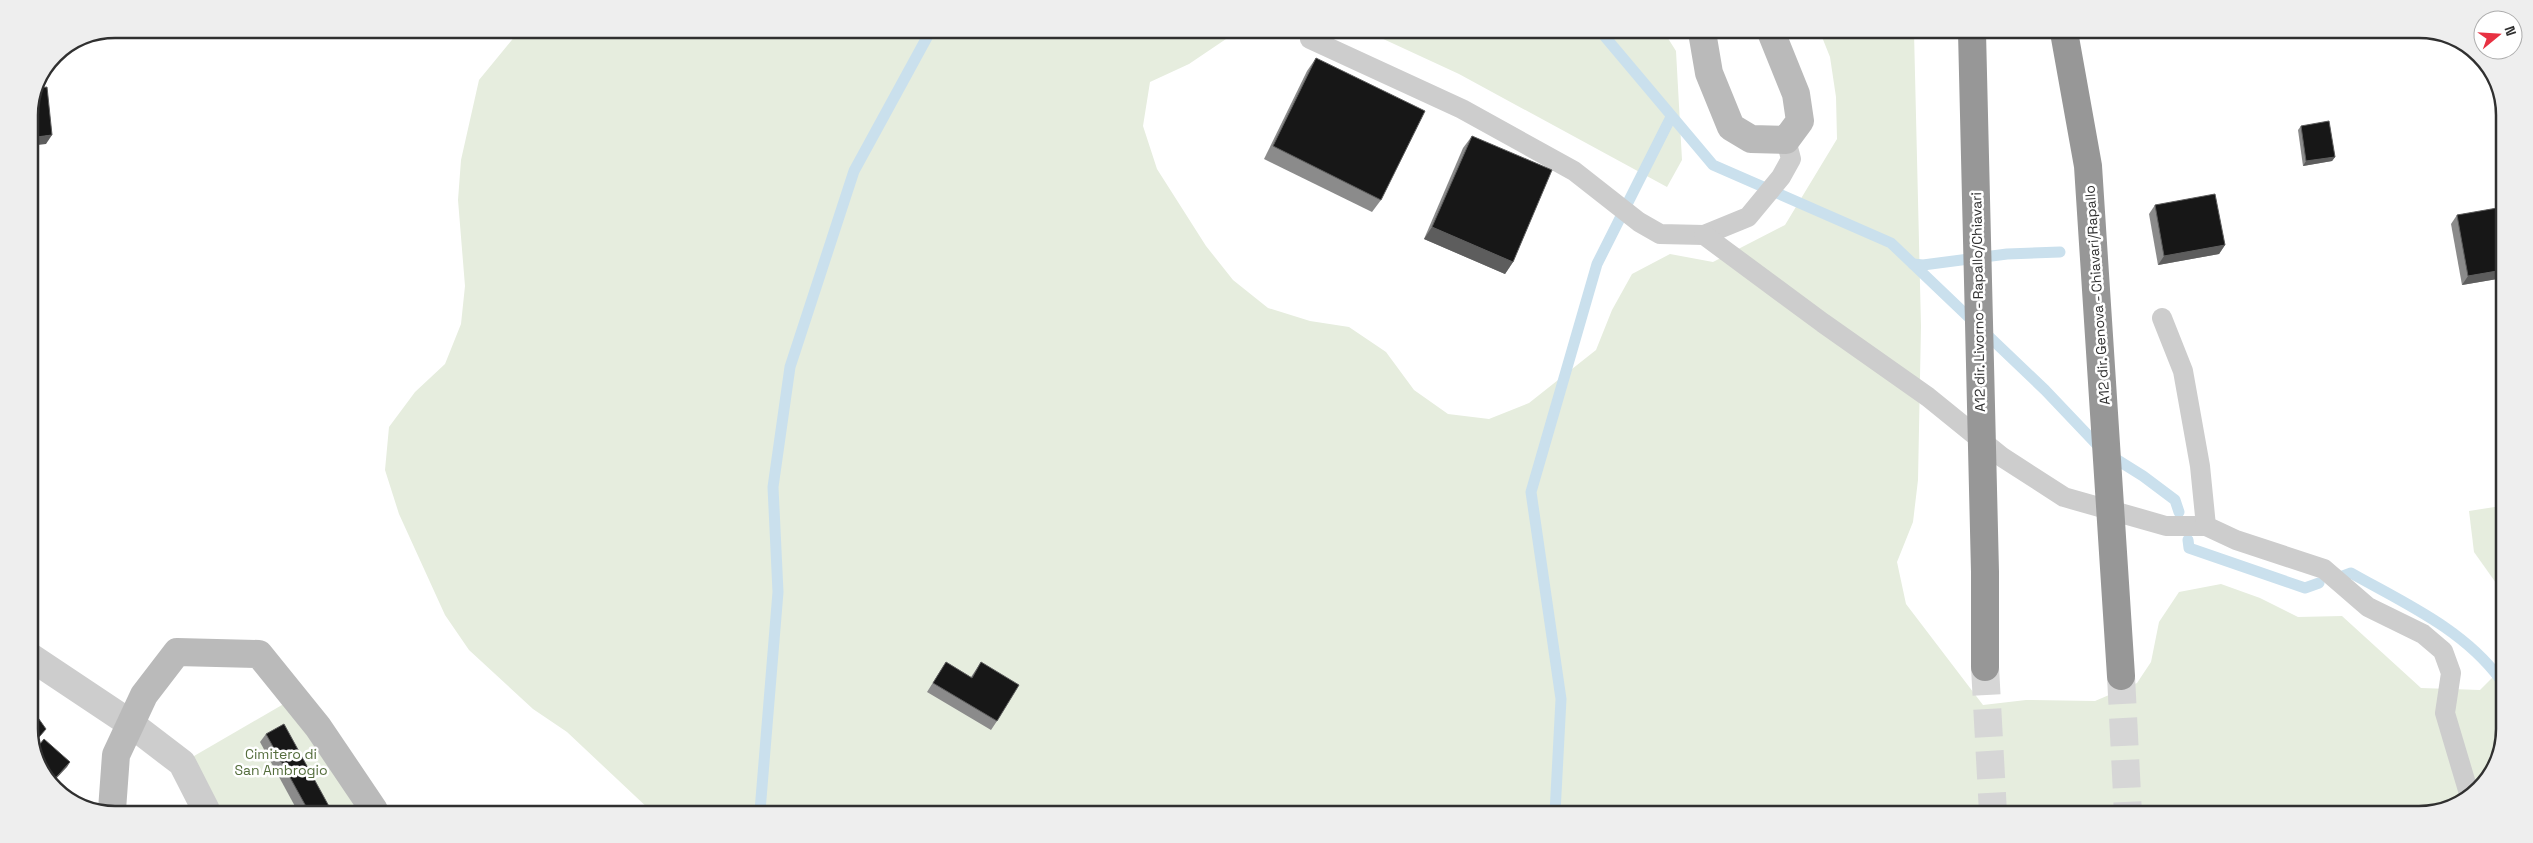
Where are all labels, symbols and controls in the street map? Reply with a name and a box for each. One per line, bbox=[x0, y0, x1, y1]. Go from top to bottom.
north arrow bbox=[2473, 10, 2523, 60]
text: N bbox=[2500, 24, 2520, 38]
street label: A12 dir. Genova - Chiavari/Rapallo bbox=[2080, 185, 2114, 405]
street label: A12 dir. Livorno - Rapallo/Chiavari bbox=[1967, 192, 1989, 412]
park label: Cimitero di San Ambrogio bbox=[234, 745, 328, 779]

